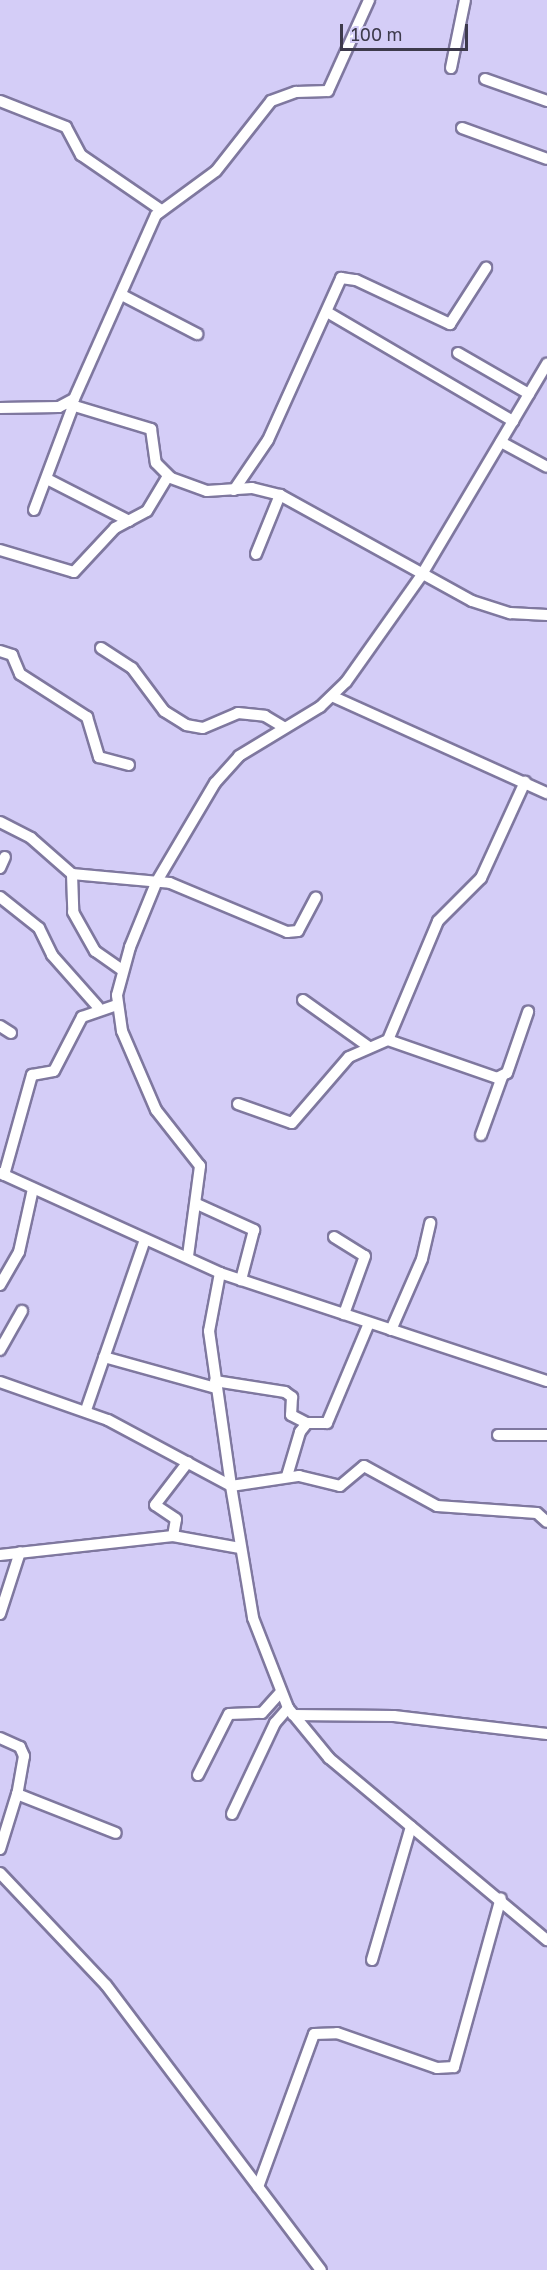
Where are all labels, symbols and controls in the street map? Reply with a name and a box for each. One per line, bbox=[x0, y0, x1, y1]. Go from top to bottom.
scale bar bbox=[343, 12, 470, 50]
text: 100 m bbox=[351, 23, 402, 45]

